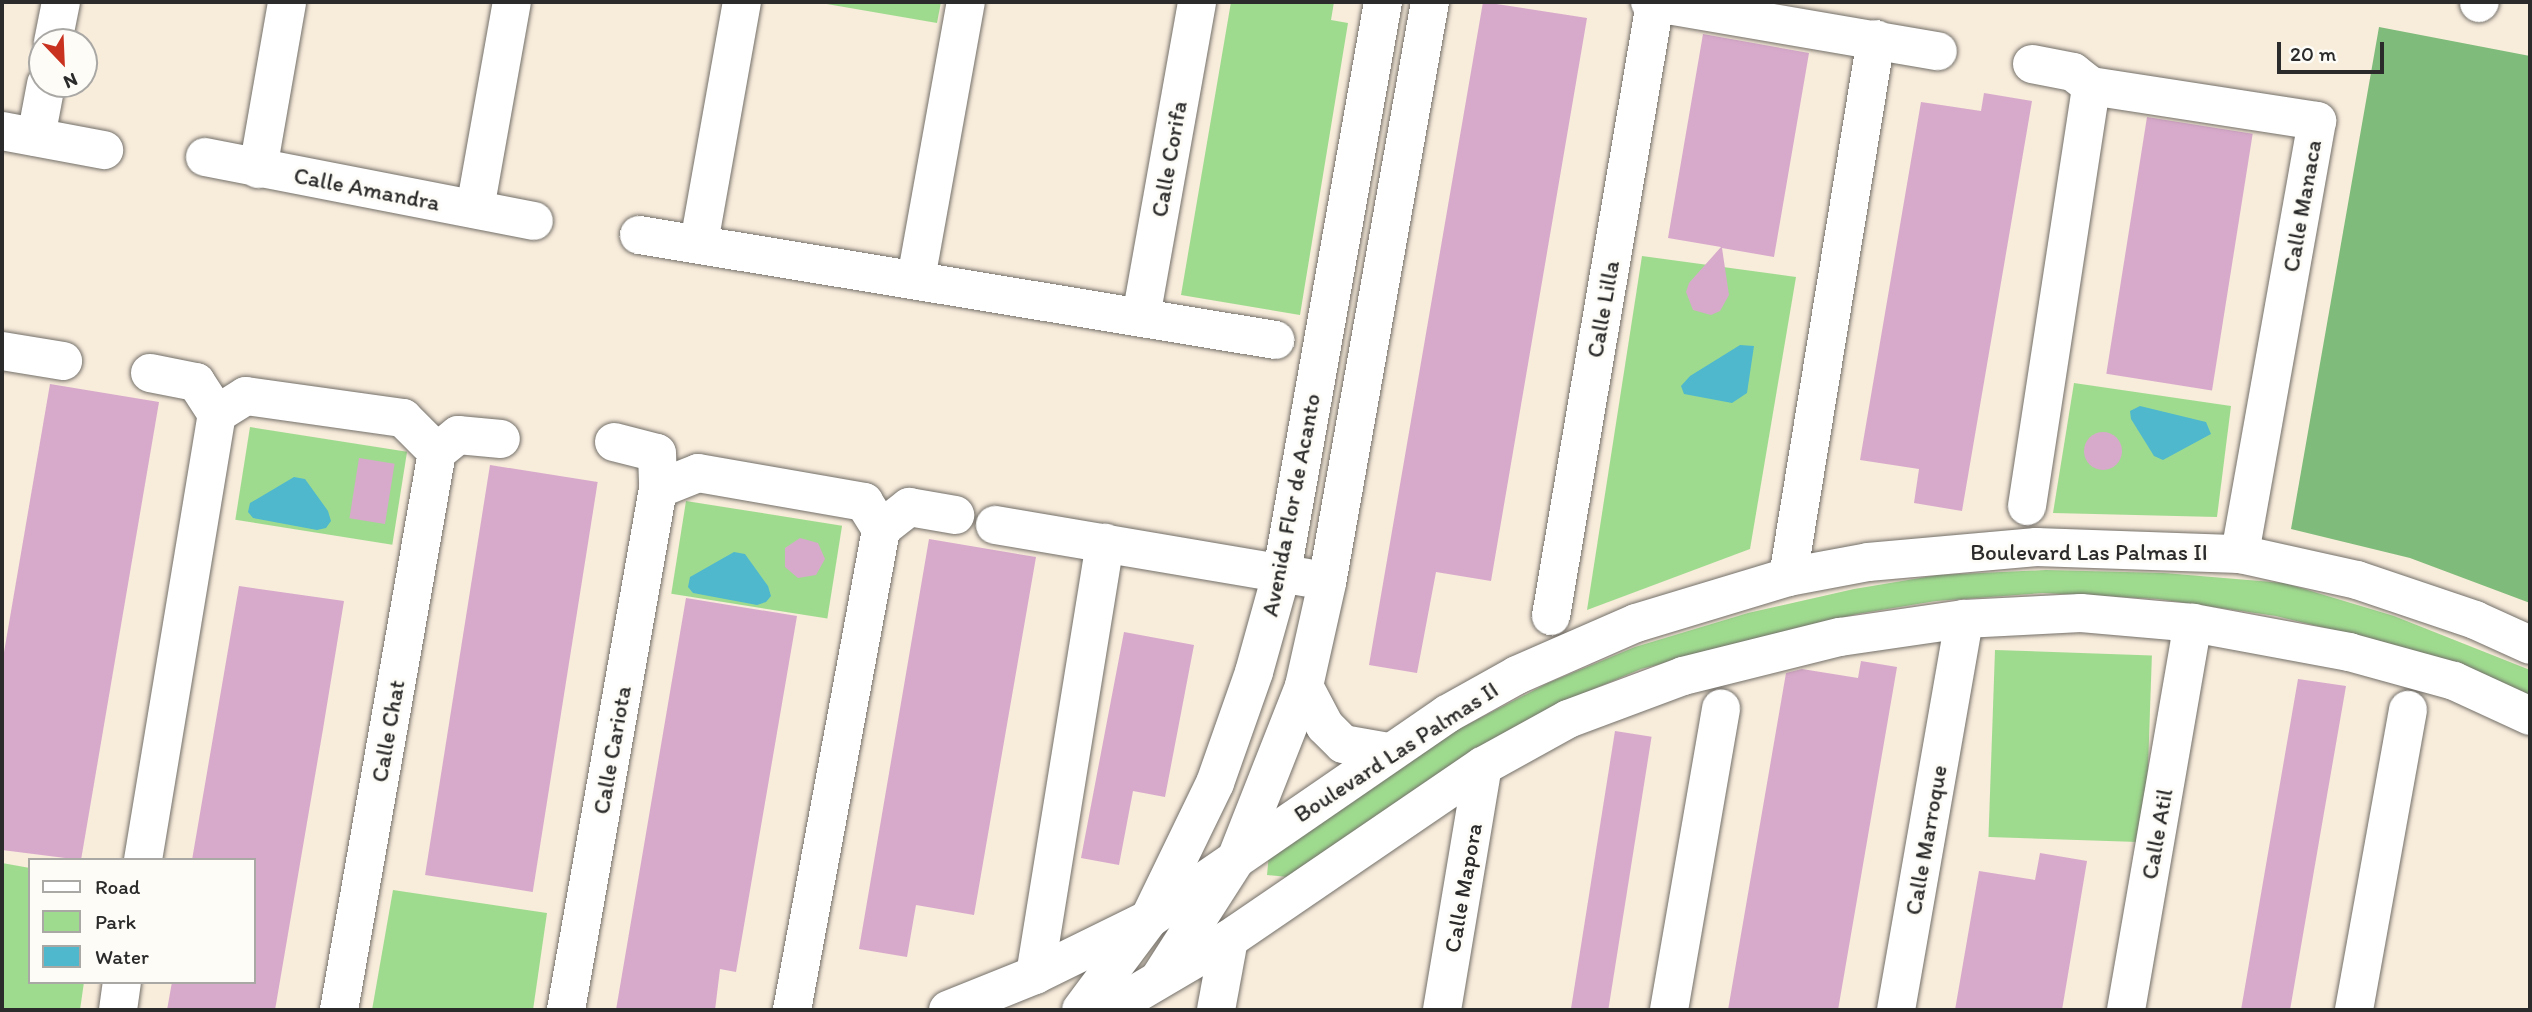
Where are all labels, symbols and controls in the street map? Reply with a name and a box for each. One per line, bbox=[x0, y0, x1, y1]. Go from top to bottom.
north arrow bbox=[28, 28, 98, 98]
scale bar bbox=[2280, 28, 2387, 72]
text: 20 m bbox=[2290, 41, 2336, 66]
text: N bbox=[60, 68, 81, 94]
street label: Calle Corifa bbox=[1145, 98, 1193, 220]
street label: Calle Manaca bbox=[2277, 138, 2327, 274]
street label: Calle Amandra bbox=[292, 161, 442, 217]
street label: Calle Lilla bbox=[1581, 258, 1625, 360]
street label: Avenida Flor de Acanto bbox=[1256, 391, 1326, 619]
street label: Boulevard Las Palmas II bbox=[1971, 538, 2207, 566]
street label: Boulevard Las Palmas II bbox=[1289, 676, 1503, 828]
street label: Calle Chat bbox=[365, 678, 411, 784]
street label: Calle Cariota bbox=[587, 684, 637, 816]
street label: Calle Marroque bbox=[1899, 763, 1953, 917]
street label: Calle Atil bbox=[2135, 786, 2179, 882]
street label: Calle Mapora bbox=[1438, 821, 1488, 955]
legend bbox=[28, 858, 256, 984]
text: Road bbox=[95, 874, 140, 899]
text: Park bbox=[95, 909, 136, 934]
text: Water bbox=[95, 944, 149, 969]

